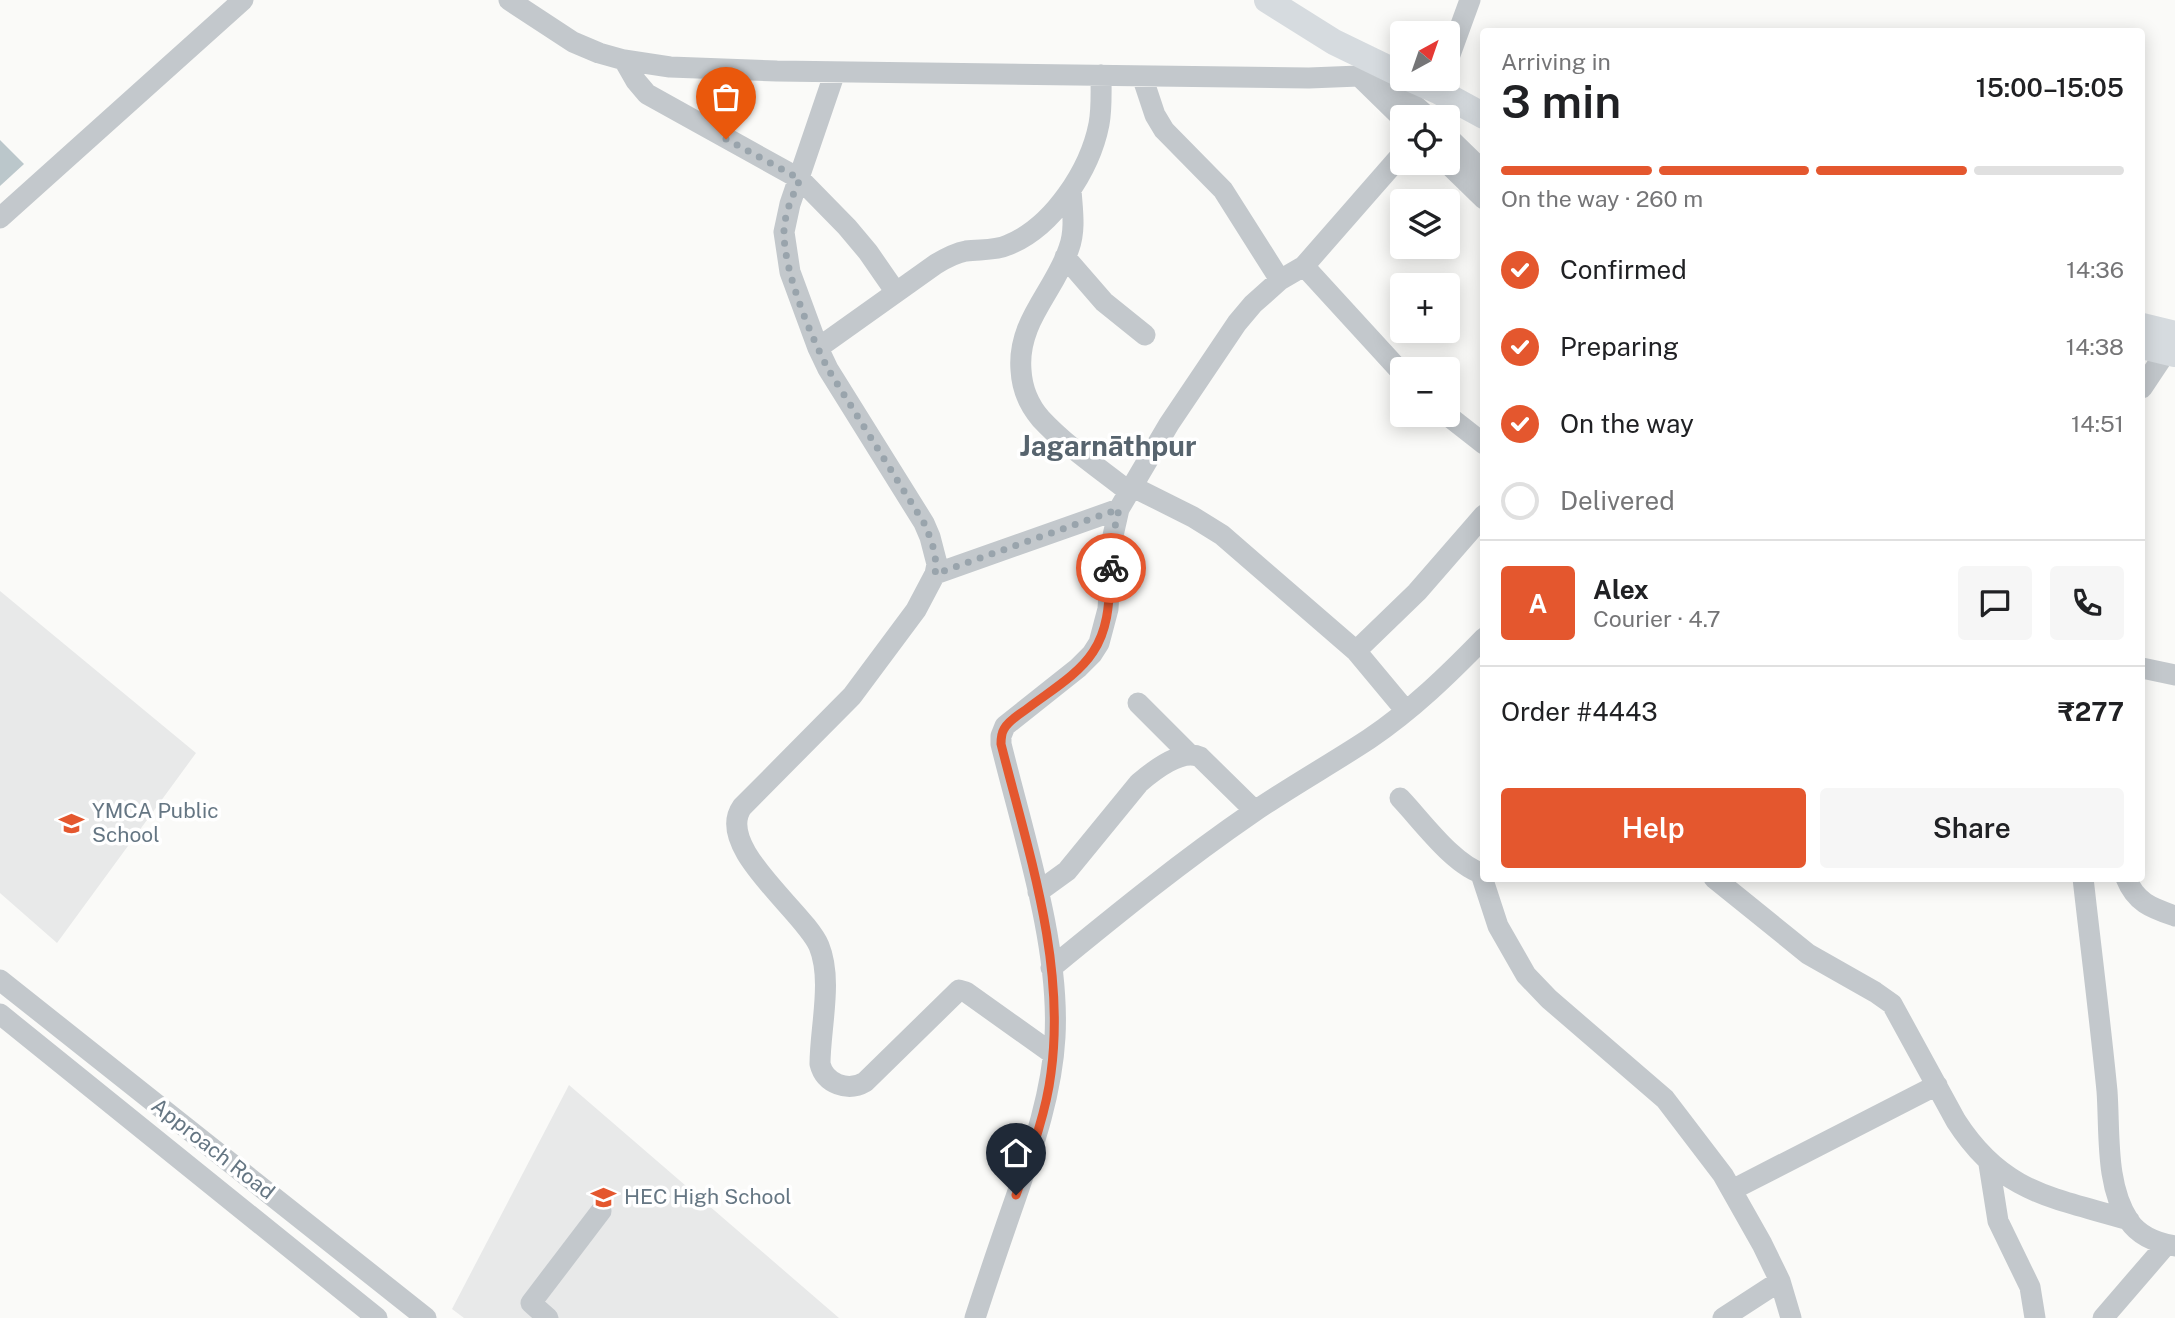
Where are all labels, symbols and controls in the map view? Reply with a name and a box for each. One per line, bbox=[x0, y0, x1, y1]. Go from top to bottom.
north arrow bbox=[1390, 21, 1460, 91]
map controls bbox=[1390, 21, 1460, 427]
text: Arriving in bbox=[1501, 48, 1611, 75]
pin bbox=[696, 67, 756, 139]
text: 15:00–15:05 bbox=[1976, 72, 2124, 103]
text: 3 min bbox=[1501, 74, 1621, 128]
icon: bag bbox=[707, 78, 745, 116]
button: locate bbox=[1390, 105, 1460, 175]
text: On the way · 260 m bbox=[1501, 185, 1703, 212]
button: layers bbox=[1390, 189, 1460, 259]
icon: check bbox=[1501, 251, 1539, 289]
text: Confirmed bbox=[1560, 254, 1687, 285]
text: 14:36 bbox=[2066, 256, 2124, 283]
button: + bbox=[1390, 273, 1460, 343]
icon: check bbox=[1501, 328, 1539, 366]
text: Preparing bbox=[1560, 331, 1679, 362]
text: 14:38 bbox=[2066, 333, 2124, 360]
button: − bbox=[1390, 357, 1460, 427]
icon: check bbox=[1501, 405, 1539, 443]
text: On the way bbox=[1560, 408, 1694, 439]
text: 14:51 bbox=[2071, 410, 2124, 437]
district label: Jagarnāthpur bbox=[1020, 429, 1197, 462]
text: Delivered bbox=[1560, 485, 1675, 516]
courier bbox=[1076, 533, 1146, 603]
icon: bike bbox=[1092, 549, 1130, 587]
button: chat bbox=[1958, 566, 2032, 640]
button: phone bbox=[2050, 566, 2124, 640]
text: Alex bbox=[1593, 574, 1649, 605]
text: A bbox=[1529, 588, 1547, 619]
text: Courier · 4.7 bbox=[1593, 605, 1721, 632]
text: Order #4443 bbox=[1501, 696, 1658, 727]
text: ₹277 bbox=[2058, 696, 2124, 727]
button: Help bbox=[1501, 788, 1806, 868]
button: Share bbox=[1820, 788, 2124, 868]
place label: YMCA Public School bbox=[92, 798, 219, 847]
school or university icon: YMCA Public School bbox=[58, 809, 86, 837]
street label: Approach Road bbox=[147, 1093, 280, 1204]
pin bbox=[986, 1123, 1046, 1195]
icon: home bbox=[997, 1134, 1035, 1172]
school or university icon: HEC High School bbox=[590, 1183, 618, 1211]
place label: HEC High School bbox=[624, 1184, 792, 1209]

